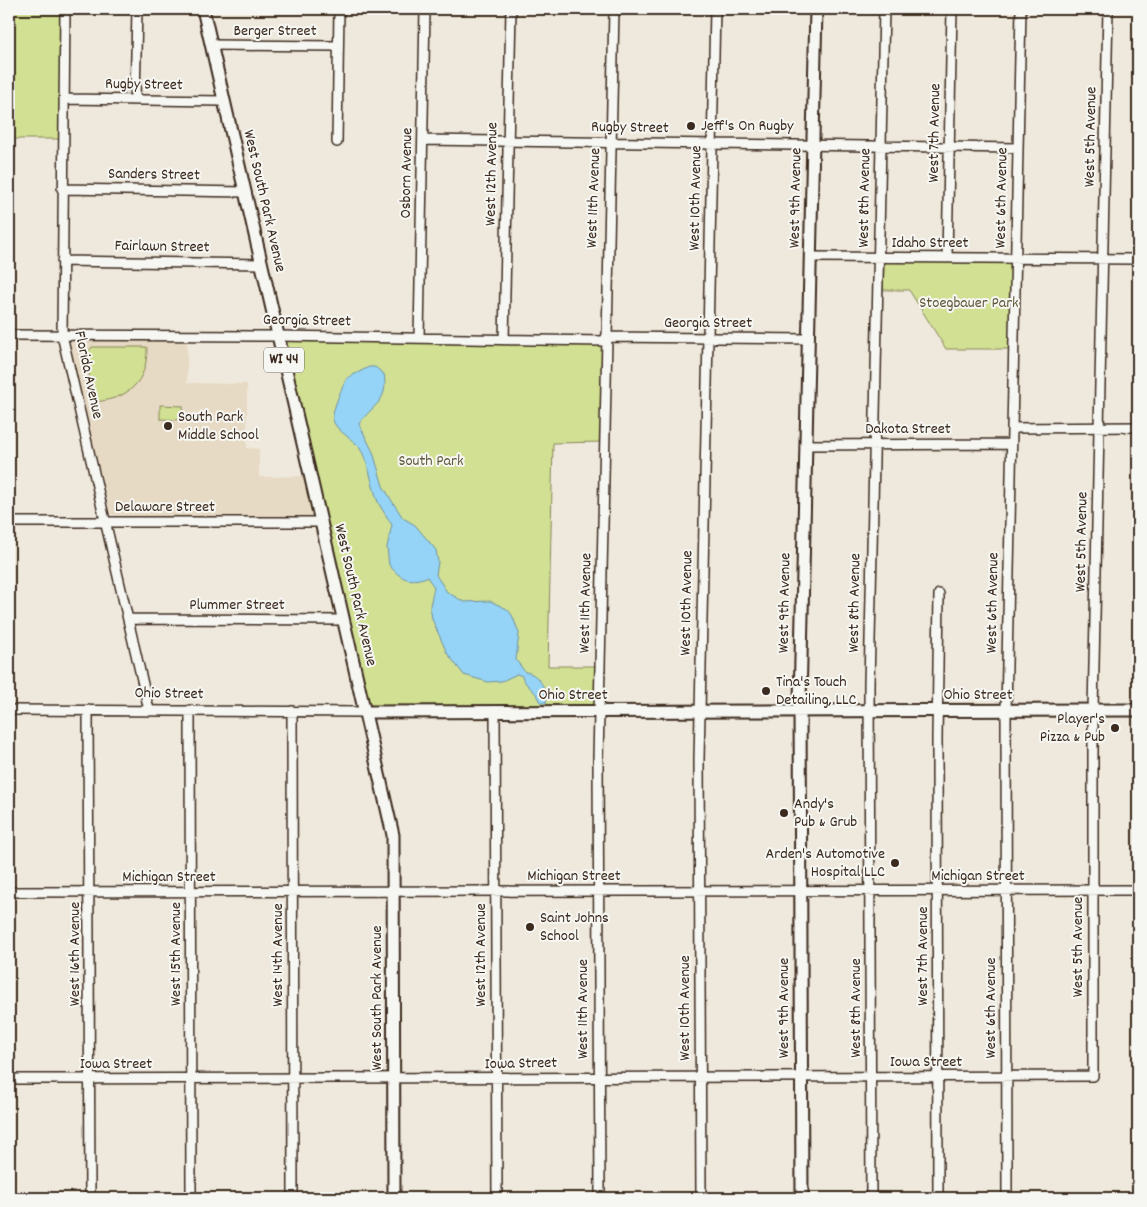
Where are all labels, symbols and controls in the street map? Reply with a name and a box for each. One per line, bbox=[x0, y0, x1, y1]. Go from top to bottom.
street label: Berger Street bbox=[233, 20, 317, 43]
street label: Rugby Street bbox=[105, 73, 183, 97]
street label: West 7th Avenue bbox=[923, 83, 947, 183]
street label: West 5th Avenue bbox=[1079, 87, 1103, 187]
place label: Jeff's On Rugby bbox=[701, 115, 794, 138]
street label: Rugby Street bbox=[591, 116, 669, 140]
marker: Jeff's On Rugby bbox=[685, 120, 697, 132]
street label: West 12th Avenue bbox=[480, 122, 504, 226]
street label: Osborn Avenue bbox=[395, 127, 419, 219]
street label: West South Park Avenue bbox=[236, 128, 292, 274]
street label: West 10th Avenue bbox=[684, 145, 708, 251]
street label: West 6th Avenue bbox=[990, 147, 1014, 249]
street label: West 11th Avenue bbox=[581, 148, 607, 248]
street label: West 9th Avenue bbox=[784, 148, 808, 248]
street label: West 8th Avenue bbox=[853, 148, 877, 248]
street label: Sanders Street bbox=[108, 163, 200, 187]
street label: Idaho Street bbox=[892, 232, 969, 255]
street label: Fairlawn Street bbox=[114, 235, 210, 259]
park label: Stoegbauer Park bbox=[919, 292, 1019, 315]
street label: Georgia Street bbox=[263, 309, 351, 333]
street label: Georgia Street bbox=[664, 312, 752, 335]
street label: Florida Avenue bbox=[67, 329, 109, 421]
road number: WI 44 bbox=[264, 348, 304, 372]
place label: South Park Middle School bbox=[178, 406, 259, 447]
street label: Dakota Street bbox=[865, 418, 951, 441]
marker: South Park Middle School bbox=[162, 420, 174, 432]
park label: South Park bbox=[398, 450, 464, 473]
street label: West 5th Avenue bbox=[1070, 492, 1094, 592]
street label: Delaware Street bbox=[115, 496, 215, 519]
street label: West South Park Avenue bbox=[327, 522, 383, 668]
street label: West 10th Avenue bbox=[675, 550, 699, 656]
street label: West 6th Avenue bbox=[981, 552, 1005, 654]
street label: West 11th Avenue bbox=[574, 553, 598, 653]
street label: West 9th Avenue bbox=[773, 553, 797, 653]
street label: West 8th Avenue bbox=[843, 553, 867, 653]
street label: Plummer Street bbox=[189, 594, 285, 617]
place label: Tina's Touch Detailing, LLC bbox=[776, 671, 857, 712]
street label: Ohio Street bbox=[134, 682, 204, 706]
street label: Ohio Street bbox=[538, 684, 608, 707]
street label: Ohio Street bbox=[943, 684, 1013, 707]
marker: Tina's Touch Detailing, LLC bbox=[760, 685, 772, 697]
place label: Player's Pizza & Pub bbox=[1040, 708, 1105, 749]
marker: Player's Pizza & Pub bbox=[1109, 722, 1121, 734]
place label: Andy's Pub & Grub bbox=[794, 793, 857, 834]
marker: Andy's Pub & Grub bbox=[778, 807, 790, 819]
place label: Arden's Automotive Hospital LLC bbox=[766, 843, 885, 884]
marker: Arden's Automotive Hospital LLC bbox=[889, 857, 901, 869]
street label: Michigan Street bbox=[527, 865, 621, 888]
street label: Michigan Street bbox=[931, 865, 1025, 888]
street label: Michigan Street bbox=[122, 866, 216, 889]
street label: West 5th Avenue bbox=[1067, 897, 1090, 997]
street label: West 16th Avenue bbox=[64, 902, 87, 1006]
street label: West 15th Avenue bbox=[165, 902, 188, 1006]
street label: West 14th Avenue bbox=[267, 903, 290, 1007]
street label: West 12th Avenue bbox=[470, 903, 493, 1007]
street label: West 7th Avenue bbox=[912, 906, 935, 1006]
place label: Saint Johns School bbox=[540, 907, 609, 948]
marker: Saint Johns School bbox=[524, 921, 536, 933]
street label: West South Park Avenue bbox=[366, 925, 389, 1071]
street label: West 10th Avenue bbox=[674, 955, 697, 1061]
street label: West 6th Avenue bbox=[980, 957, 1003, 1059]
street label: West 9th Avenue bbox=[773, 958, 796, 1058]
street label: West 8th Avenue bbox=[845, 958, 868, 1058]
street label: West 11th Avenue bbox=[572, 959, 595, 1059]
street label: Iowa Street bbox=[890, 1051, 962, 1074]
street label: Iowa Street bbox=[485, 1052, 558, 1076]
street label: Iowa Street bbox=[80, 1053, 152, 1076]

